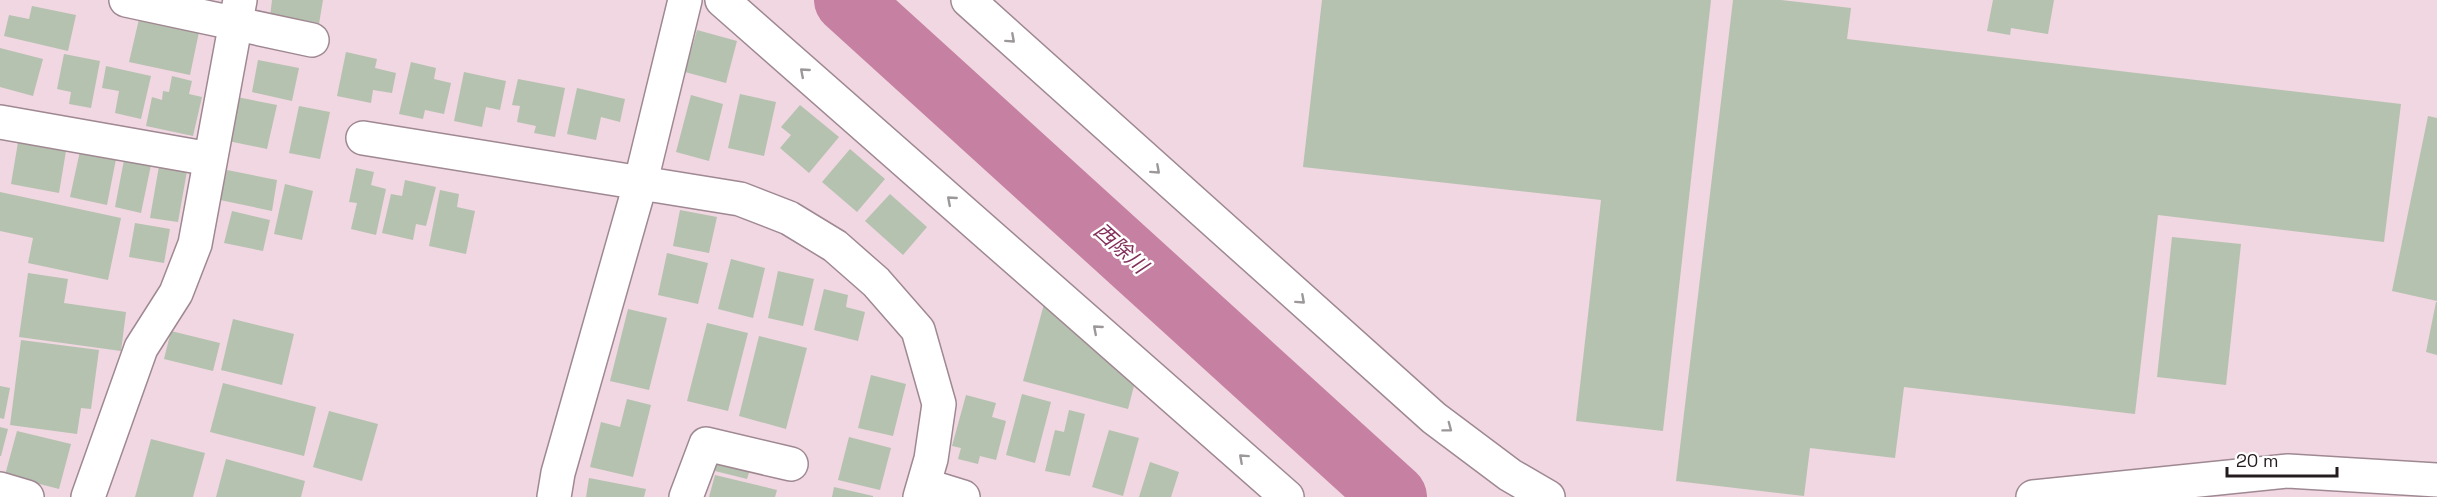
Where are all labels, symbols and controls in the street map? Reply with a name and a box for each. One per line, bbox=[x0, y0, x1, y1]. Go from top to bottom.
one-way arrow bbox=[1004, 32, 1015, 43]
one-way arrow bbox=[800, 68, 811, 79]
one-way arrow bbox=[1149, 163, 1160, 174]
one-way arrow bbox=[947, 196, 958, 207]
water label: 西除川 bbox=[1089, 217, 1155, 280]
one-way arrow bbox=[1294, 293, 1305, 304]
one-way arrow bbox=[1094, 325, 1104, 336]
one-way arrow bbox=[1441, 421, 1452, 432]
scale bar bbox=[2227, 440, 2336, 478]
text: 20 m bbox=[2236, 449, 2279, 472]
one-way arrow bbox=[1239, 454, 1250, 465]

